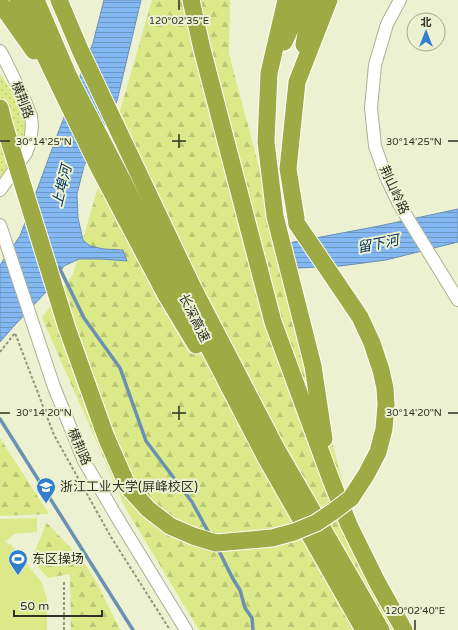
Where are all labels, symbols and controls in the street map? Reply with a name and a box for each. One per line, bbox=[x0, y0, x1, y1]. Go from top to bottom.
north arrow bbox=[406, 12, 446, 52]
text: 120°02'35"E bbox=[149, 15, 209, 27]
text: 北 bbox=[421, 16, 432, 29]
street label: 横荆路 bbox=[8, 79, 36, 121]
text: 30°14'25"N bbox=[16, 136, 72, 148]
text: 30°14'25"N bbox=[386, 136, 442, 148]
water label: 上埠河 bbox=[49, 161, 76, 208]
street label: 荆山岭路 bbox=[376, 163, 412, 217]
water label: 留下河 bbox=[356, 231, 403, 256]
street label: 长深高速 bbox=[175, 291, 213, 345]
text: 30°14'20"N bbox=[16, 407, 72, 419]
text: 30°14'20"N bbox=[386, 407, 442, 419]
street label: 横荆路 bbox=[64, 426, 94, 468]
school or university icon: 浙江工业大学(屏峰校区) bbox=[35, 476, 57, 504]
place label: 浙江工业大学(屏峰校区) bbox=[60, 479, 198, 495]
sports icon: 东区操场 bbox=[7, 548, 29, 576]
place label: 东区操场 bbox=[32, 551, 84, 567]
scale bar bbox=[14, 592, 102, 618]
text: 50 m bbox=[20, 599, 49, 613]
text: 120°02'40"E bbox=[385, 605, 445, 617]

